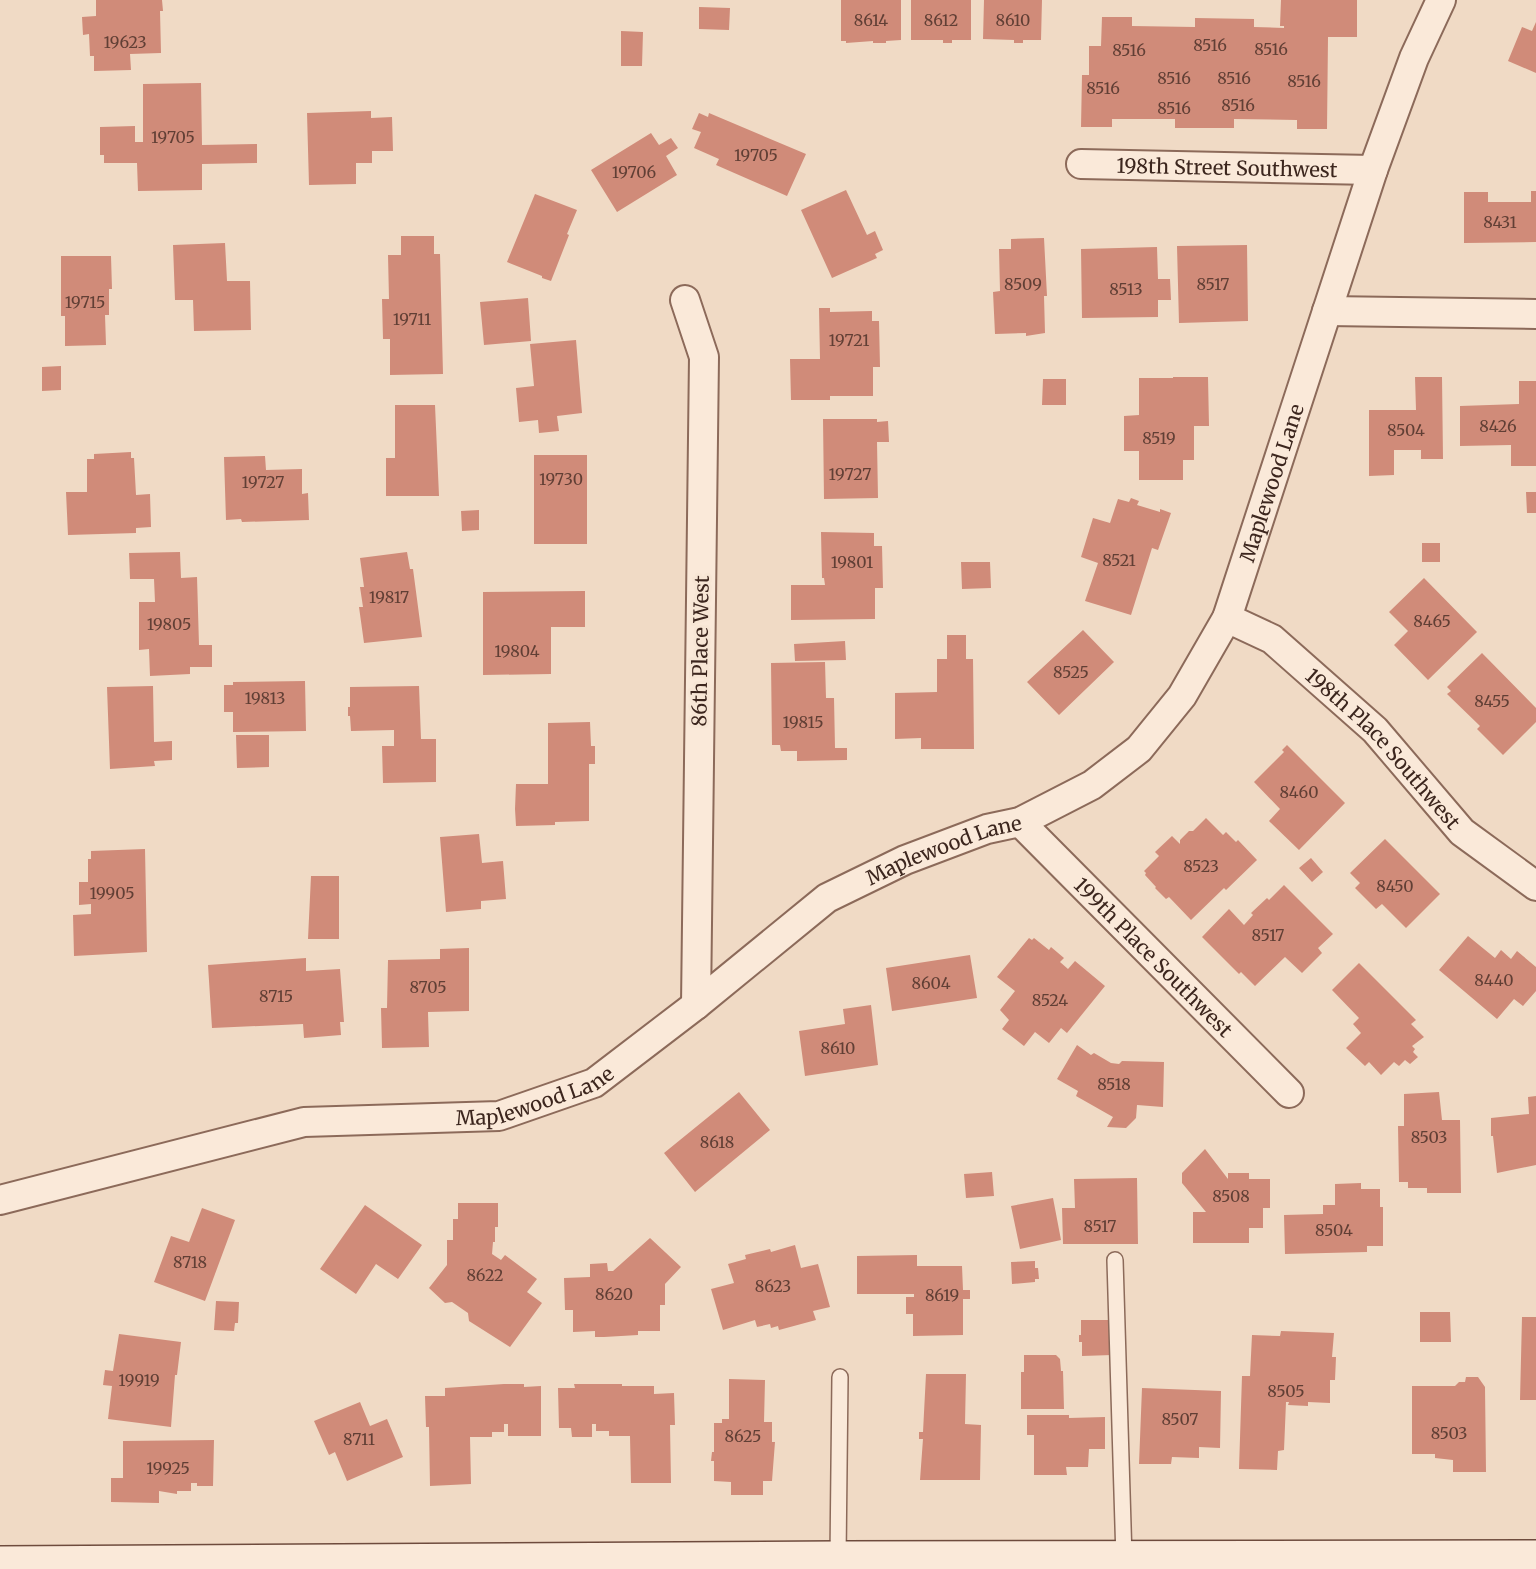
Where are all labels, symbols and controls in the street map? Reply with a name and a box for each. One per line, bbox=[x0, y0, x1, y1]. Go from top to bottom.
house number: 8614 bbox=[854, 10, 888, 30]
house number: 8612 bbox=[924, 10, 958, 30]
house number: 8610 bbox=[996, 10, 1030, 30]
house number: 19623 bbox=[103, 32, 147, 52]
house number: 8516 bbox=[1193, 35, 1227, 55]
house number: 8516 bbox=[1254, 39, 1288, 59]
house number: 8516 bbox=[1112, 40, 1146, 60]
house number: 8516 bbox=[1157, 68, 1191, 88]
house number: 8516 bbox=[1217, 68, 1251, 88]
house number: 8516 bbox=[1287, 71, 1321, 91]
house number: 8516 bbox=[1086, 78, 1120, 98]
house number: 8516 bbox=[1221, 95, 1255, 115]
house number: 8516 bbox=[1157, 98, 1191, 118]
house number: 19705 bbox=[151, 127, 195, 147]
house number: 19705 bbox=[734, 145, 778, 165]
street label: 198th Street Southwest bbox=[1116, 152, 1338, 182]
house number: 19706 bbox=[612, 162, 657, 182]
house number: 8431 bbox=[1483, 212, 1517, 232]
house number: 8509 bbox=[1004, 274, 1042, 294]
house number: 8517 bbox=[1197, 274, 1229, 294]
house number: 8513 bbox=[1109, 279, 1143, 299]
house number: 19715 bbox=[65, 292, 105, 312]
house number: 19711 bbox=[393, 309, 431, 329]
house number: 19721 bbox=[829, 330, 869, 350]
street label: Maplewood Lane bbox=[1234, 400, 1309, 565]
house number: 8426 bbox=[1479, 416, 1517, 436]
house number: 8504 bbox=[1387, 420, 1425, 440]
house number: 8519 bbox=[1142, 428, 1176, 448]
house number: 19727 bbox=[829, 464, 871, 484]
house number: 19730 bbox=[539, 469, 583, 489]
house number: 19727 bbox=[242, 472, 284, 492]
house number: 8521 bbox=[1102, 550, 1136, 570]
house number: 19801 bbox=[831, 552, 873, 572]
street label: 86th Place West bbox=[686, 575, 714, 727]
house number: 19817 bbox=[369, 587, 409, 607]
house number: 8465 bbox=[1413, 611, 1451, 631]
house number: 19805 bbox=[147, 614, 191, 634]
house number: 19804 bbox=[494, 641, 540, 661]
house number: 8525 bbox=[1053, 662, 1089, 682]
street label: 198th Place Southwest bbox=[1301, 662, 1466, 834]
house number: 19813 bbox=[245, 688, 285, 708]
house number: 8455 bbox=[1474, 691, 1510, 711]
house number: 19815 bbox=[782, 712, 824, 732]
house number: 8460 bbox=[1279, 782, 1319, 802]
street label: Maplewood Lane bbox=[862, 810, 1024, 890]
house number: 8523 bbox=[1183, 856, 1219, 876]
street label: 199th Place Southwest bbox=[1069, 872, 1238, 1042]
house number: 8450 bbox=[1376, 876, 1414, 896]
house number: 19905 bbox=[89, 883, 135, 903]
house number: 8517 bbox=[1252, 925, 1284, 945]
house number: 8440 bbox=[1474, 970, 1514, 990]
house number: 8604 bbox=[911, 973, 951, 993]
house number: 8705 bbox=[409, 977, 447, 997]
house number: 8715 bbox=[259, 986, 293, 1006]
house number: 8524 bbox=[1032, 990, 1068, 1010]
house number: 8610 bbox=[821, 1038, 855, 1058]
street label: Maplewood Lane bbox=[455, 1060, 618, 1130]
house number: 8518 bbox=[1097, 1074, 1131, 1094]
house number: 8503 bbox=[1411, 1127, 1447, 1147]
house number: 8618 bbox=[700, 1132, 734, 1152]
house number: 8508 bbox=[1212, 1186, 1250, 1206]
house number: 8517 bbox=[1084, 1216, 1116, 1236]
house number: 8504 bbox=[1315, 1220, 1353, 1240]
house number: 8718 bbox=[173, 1252, 207, 1272]
house number: 8622 bbox=[466, 1265, 504, 1285]
house number: 8623 bbox=[755, 1276, 791, 1296]
house number: 8620 bbox=[595, 1284, 633, 1304]
house number: 8619 bbox=[925, 1285, 959, 1305]
house number: 19919 bbox=[118, 1370, 160, 1390]
house number: 8505 bbox=[1267, 1381, 1305, 1401]
house number: 8507 bbox=[1162, 1409, 1199, 1429]
house number: 8503 bbox=[1431, 1423, 1467, 1443]
house number: 8625 bbox=[725, 1426, 761, 1446]
house number: 8711 bbox=[343, 1429, 375, 1449]
house number: 19925 bbox=[146, 1458, 190, 1478]

